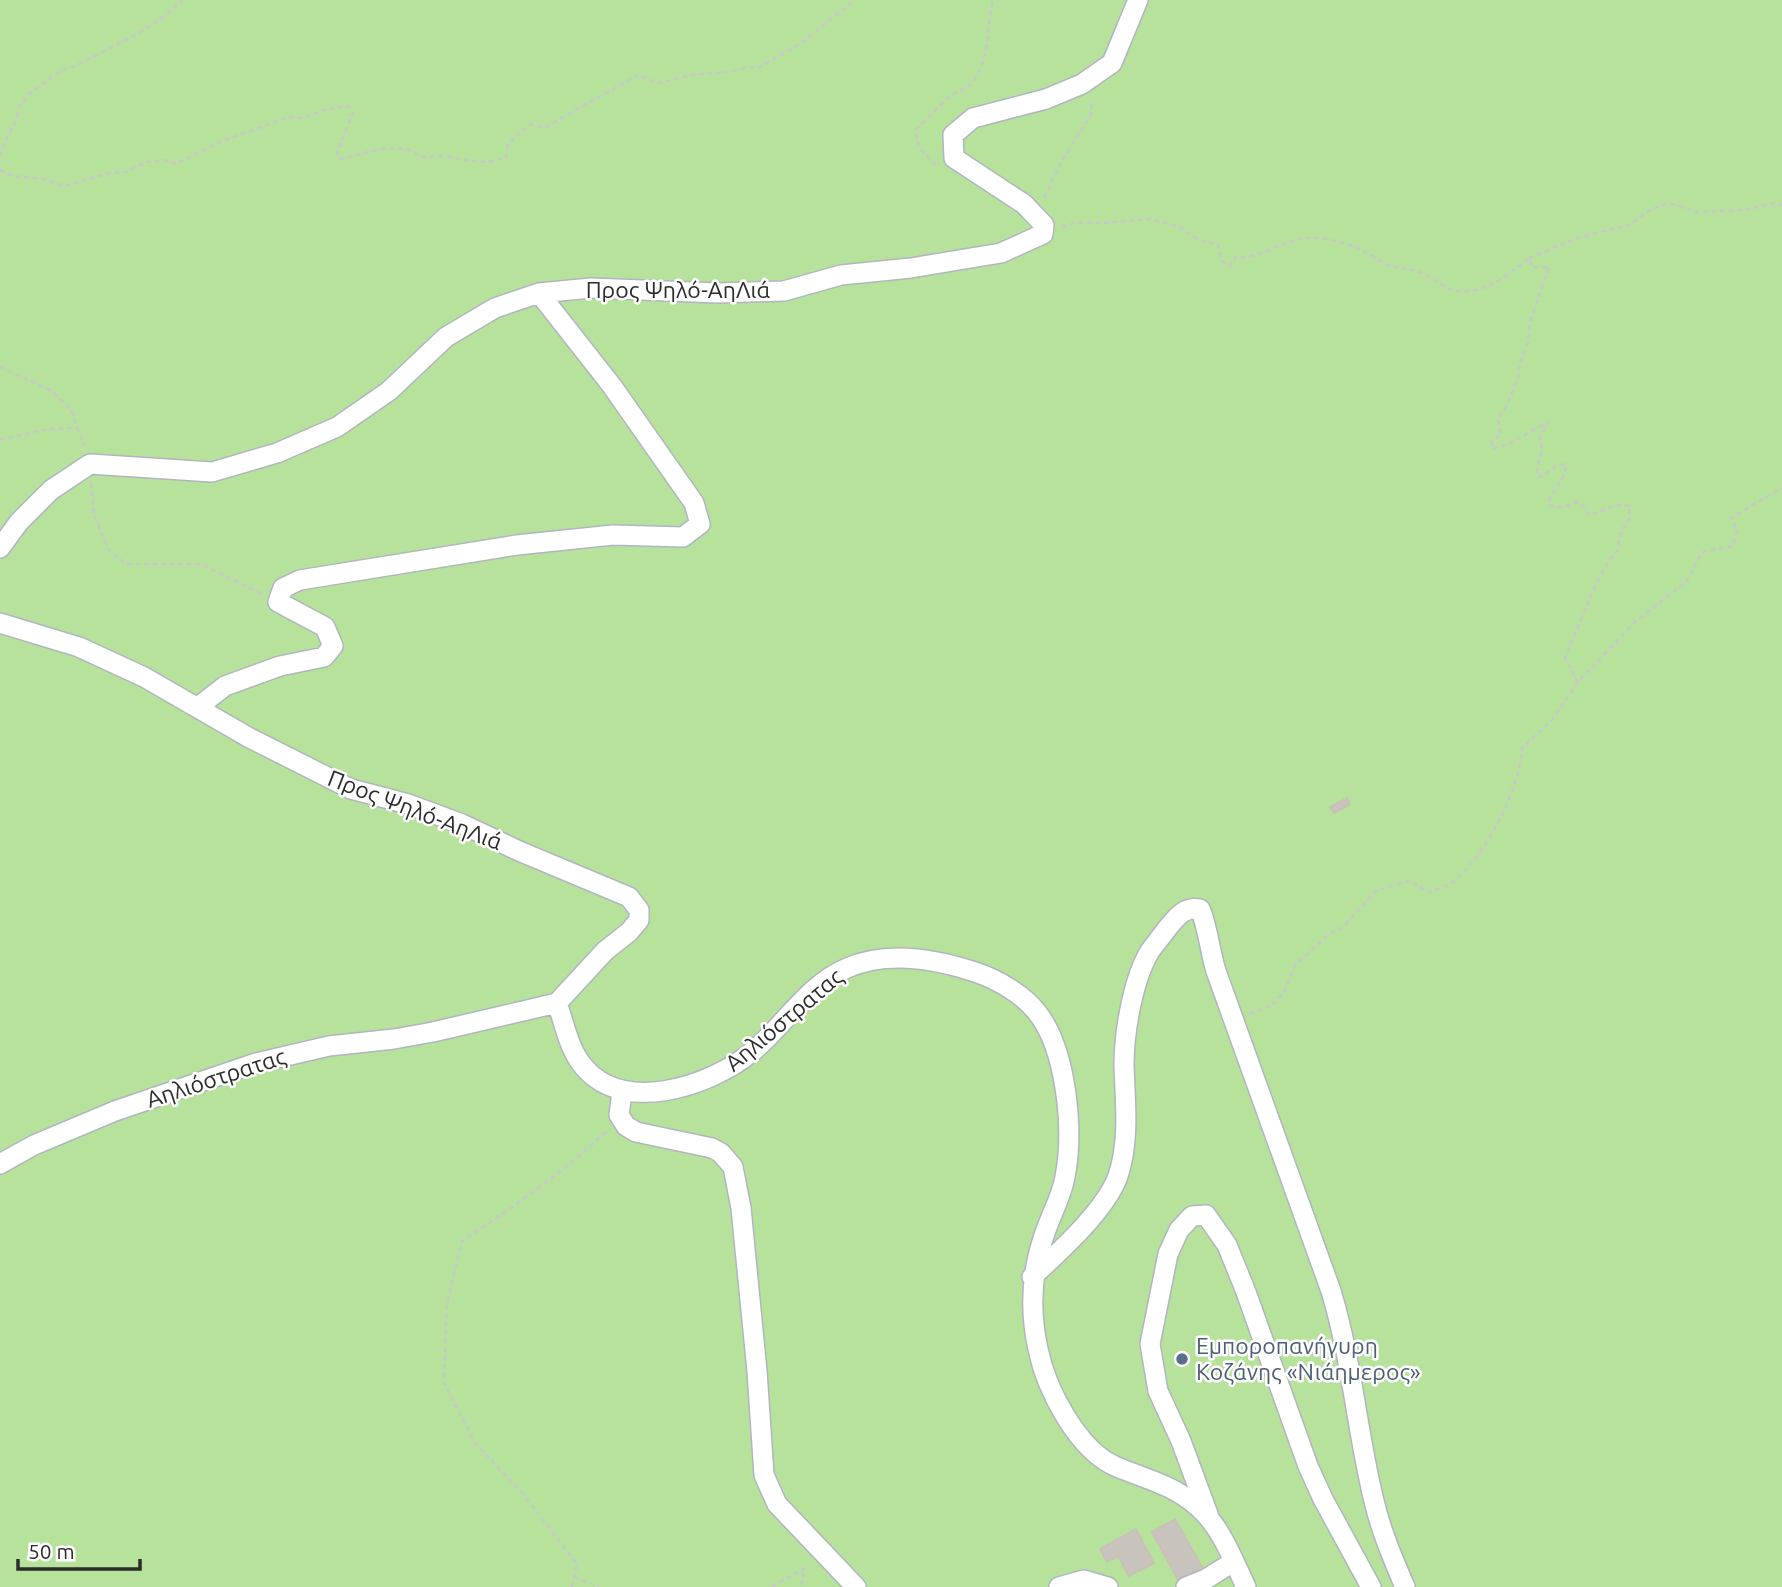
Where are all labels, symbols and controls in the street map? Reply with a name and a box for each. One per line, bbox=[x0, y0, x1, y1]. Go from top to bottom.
street label: Προς Ψηλό-ΑηΛιά bbox=[586, 277, 770, 303]
street label: Προς Ψηλό-ΑηΛιά bbox=[324, 765, 506, 855]
street label: Αηλιόστρατας bbox=[720, 963, 848, 1077]
street label: Αηλιόστρατας bbox=[143, 1043, 289, 1113]
place label: Εμποροπανήγυρη Κοζάνης «Νιάημερος» bbox=[1196, 1333, 1421, 1385]
marker: Εμποροπανήγυρη Κοζάνης «Νιάημερος» bbox=[1174, 1351, 1190, 1367]
scale bar bbox=[18, 1528, 140, 1572]
text: 50 m bbox=[28, 1539, 75, 1563]

